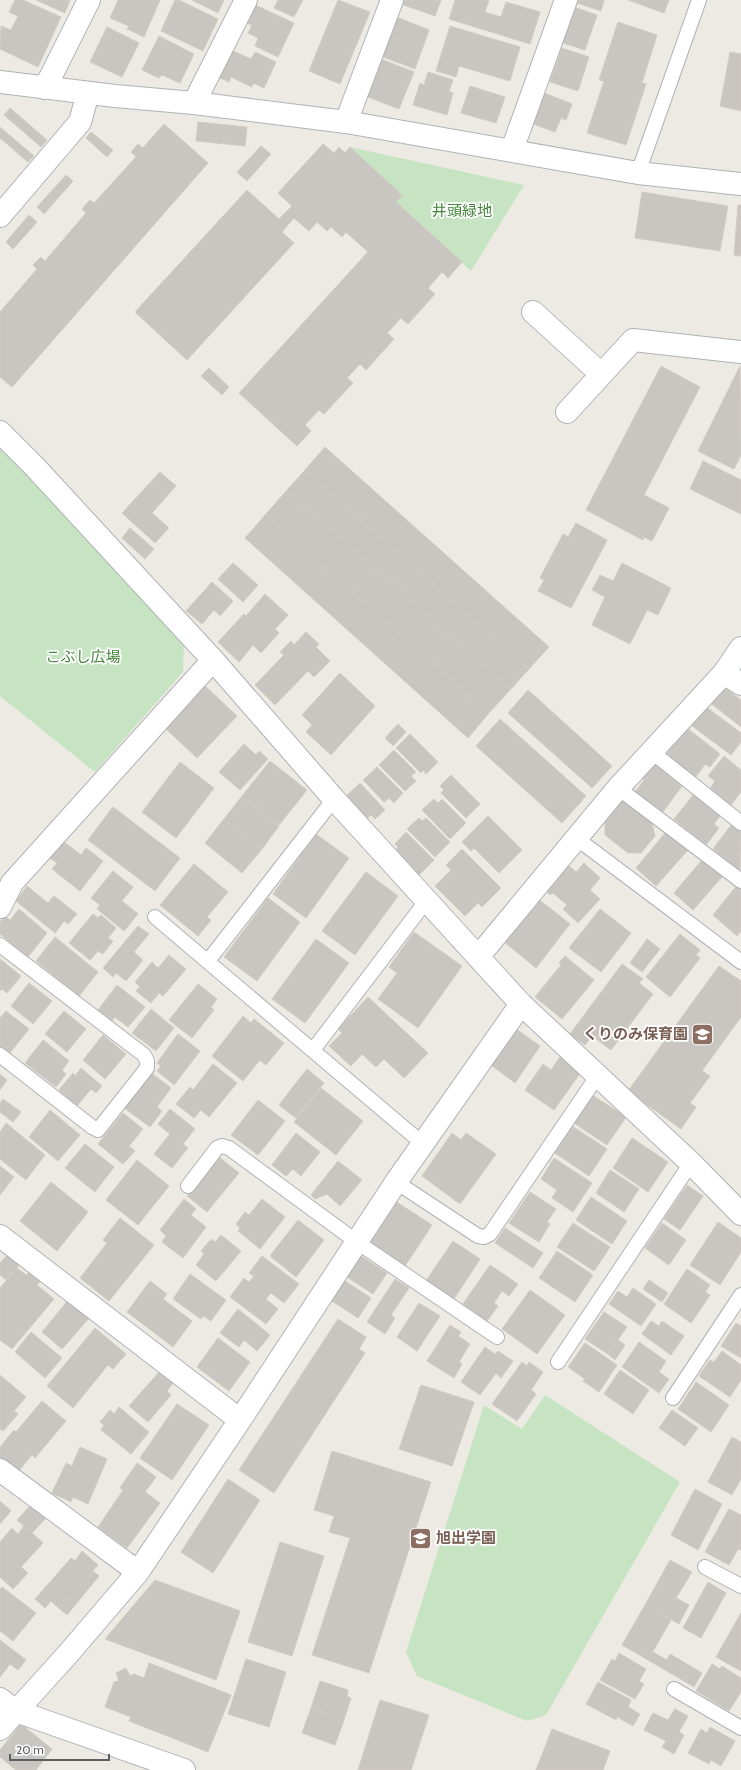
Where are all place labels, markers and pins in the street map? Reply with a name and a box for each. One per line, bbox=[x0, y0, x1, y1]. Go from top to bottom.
school or university icon: くりのみ保育園 bbox=[690, 1021, 716, 1047]
place label: くりのみ保育園 bbox=[583, 1025, 688, 1043]
school or university icon: 旭出学園 bbox=[407, 1525, 433, 1551]
place label: 旭出学園 bbox=[436, 1529, 496, 1547]

